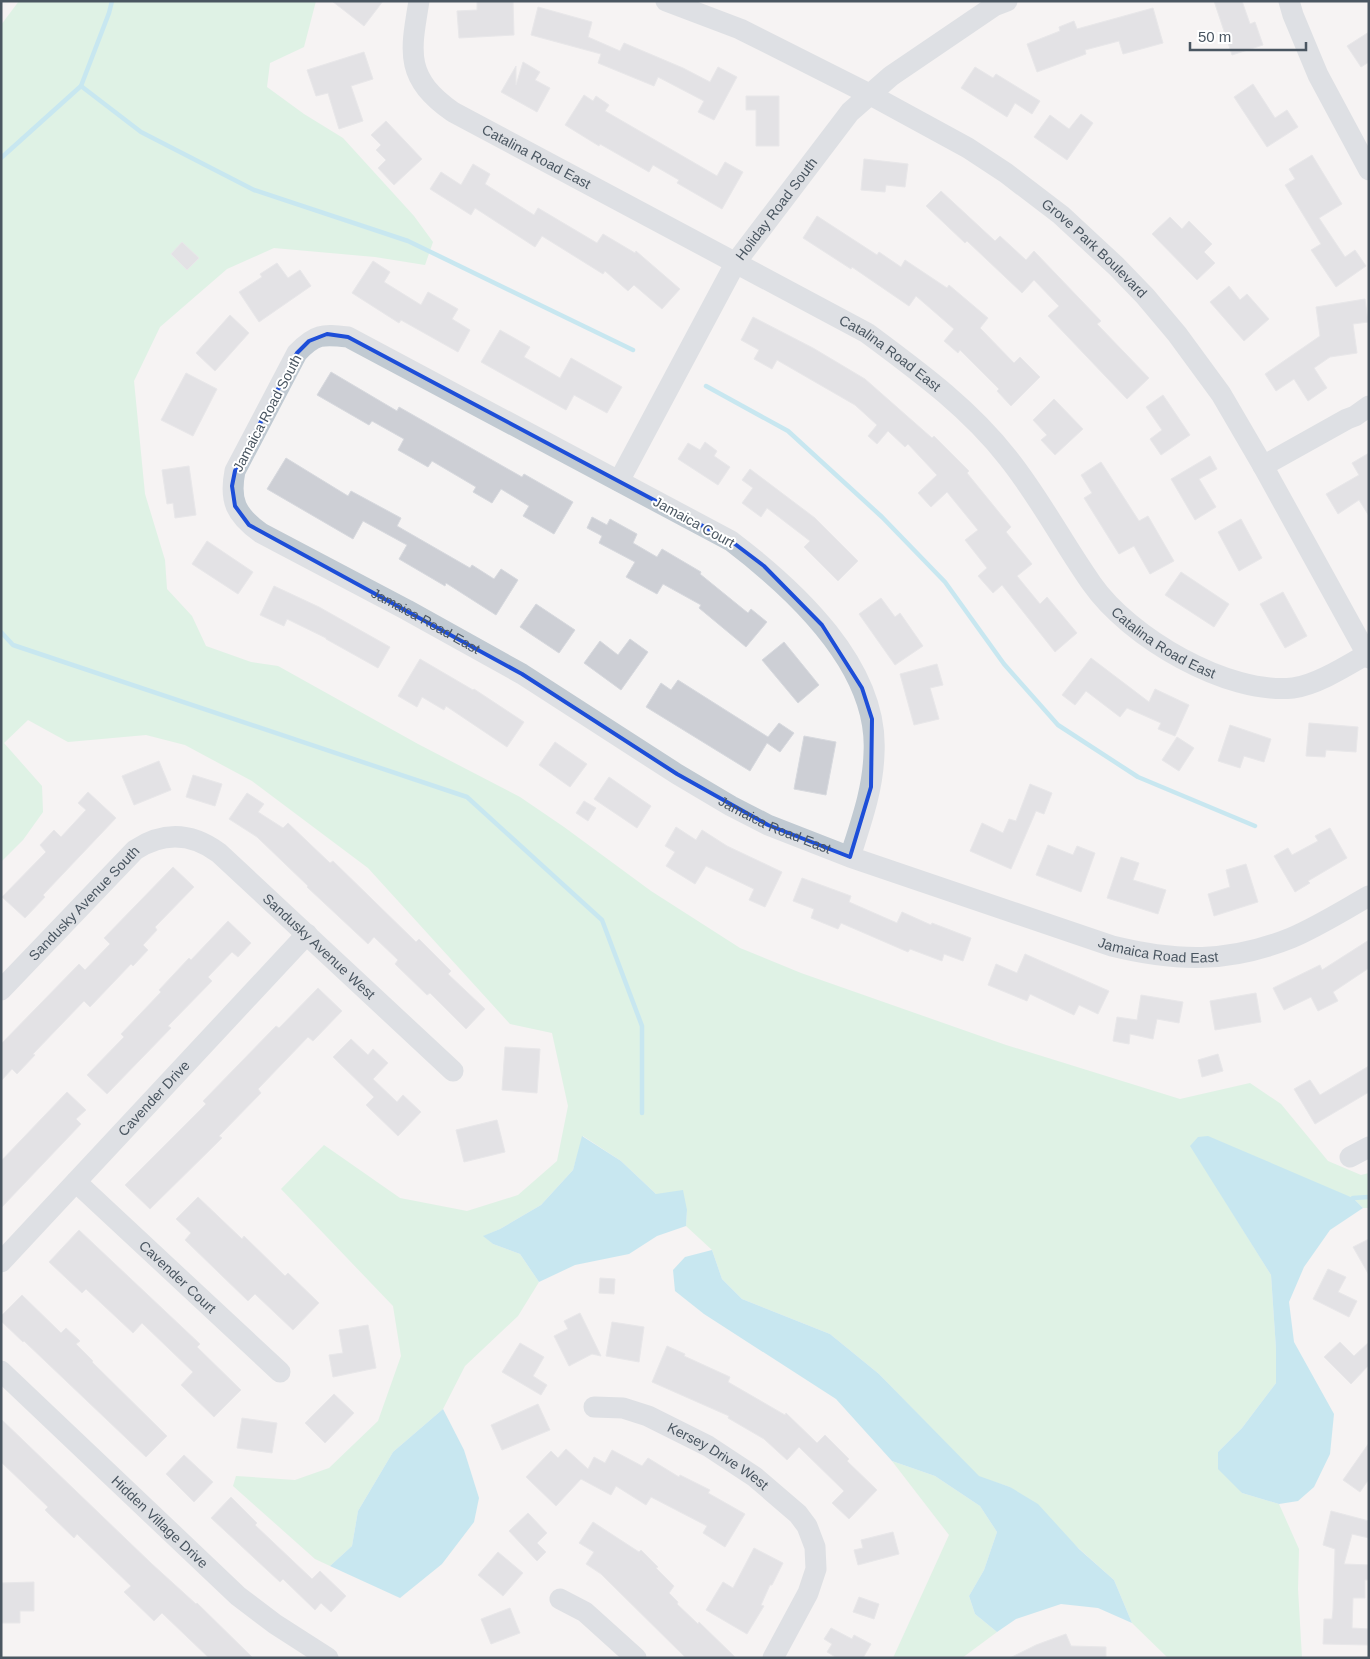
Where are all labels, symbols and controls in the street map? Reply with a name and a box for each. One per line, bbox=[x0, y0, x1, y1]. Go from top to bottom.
scale bar bbox=[1190, 20, 1306, 52]
text: 50 m bbox=[1198, 28, 1231, 45]
street label: Catalina Road East bbox=[479, 121, 594, 192]
street label: Holiday Road South bbox=[732, 154, 820, 263]
street label: Grove Park Boulevard bbox=[1039, 195, 1150, 301]
street label: Catalina Road East bbox=[837, 312, 944, 395]
street label: Jamaica Road South bbox=[229, 352, 305, 474]
street label: Jamaica Court bbox=[651, 493, 737, 551]
street label: Jamaica Road East bbox=[369, 585, 483, 657]
street label: Catalina Road East bbox=[1108, 603, 1218, 682]
street label: Jamaica Road East bbox=[716, 793, 833, 857]
street label: Sandusky Avenue South bbox=[25, 843, 142, 964]
street label: Sandusky Avenue West bbox=[260, 890, 379, 1002]
street label: Jamaica Road East bbox=[1096, 934, 1219, 965]
street label: Cavender Drive bbox=[115, 1057, 193, 1139]
street label: Cavender Court bbox=[136, 1237, 219, 1316]
street label: Kersey Drive West bbox=[665, 1419, 772, 1493]
street label: Hidden Village Drive bbox=[108, 1472, 211, 1571]

